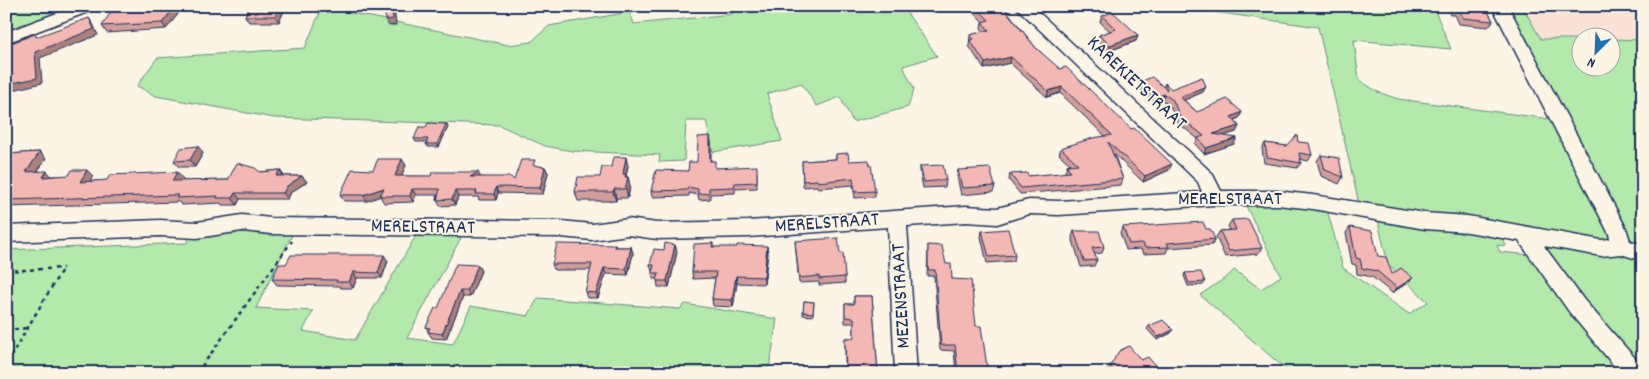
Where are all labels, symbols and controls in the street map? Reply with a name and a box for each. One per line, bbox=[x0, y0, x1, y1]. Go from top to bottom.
north arrow bbox=[1572, 28, 1622, 78]
street label: KAREKIETSTRAAT bbox=[1080, 30, 1192, 138]
text: N bbox=[1584, 51, 1599, 73]
street label: MERELSTRAAT bbox=[1178, 186, 1282, 214]
street label: MERELSTRAAT bbox=[774, 206, 880, 242]
street label: MERELSTRAAT bbox=[371, 213, 475, 243]
street label: MEZENSTRAAT bbox=[885, 243, 919, 349]

